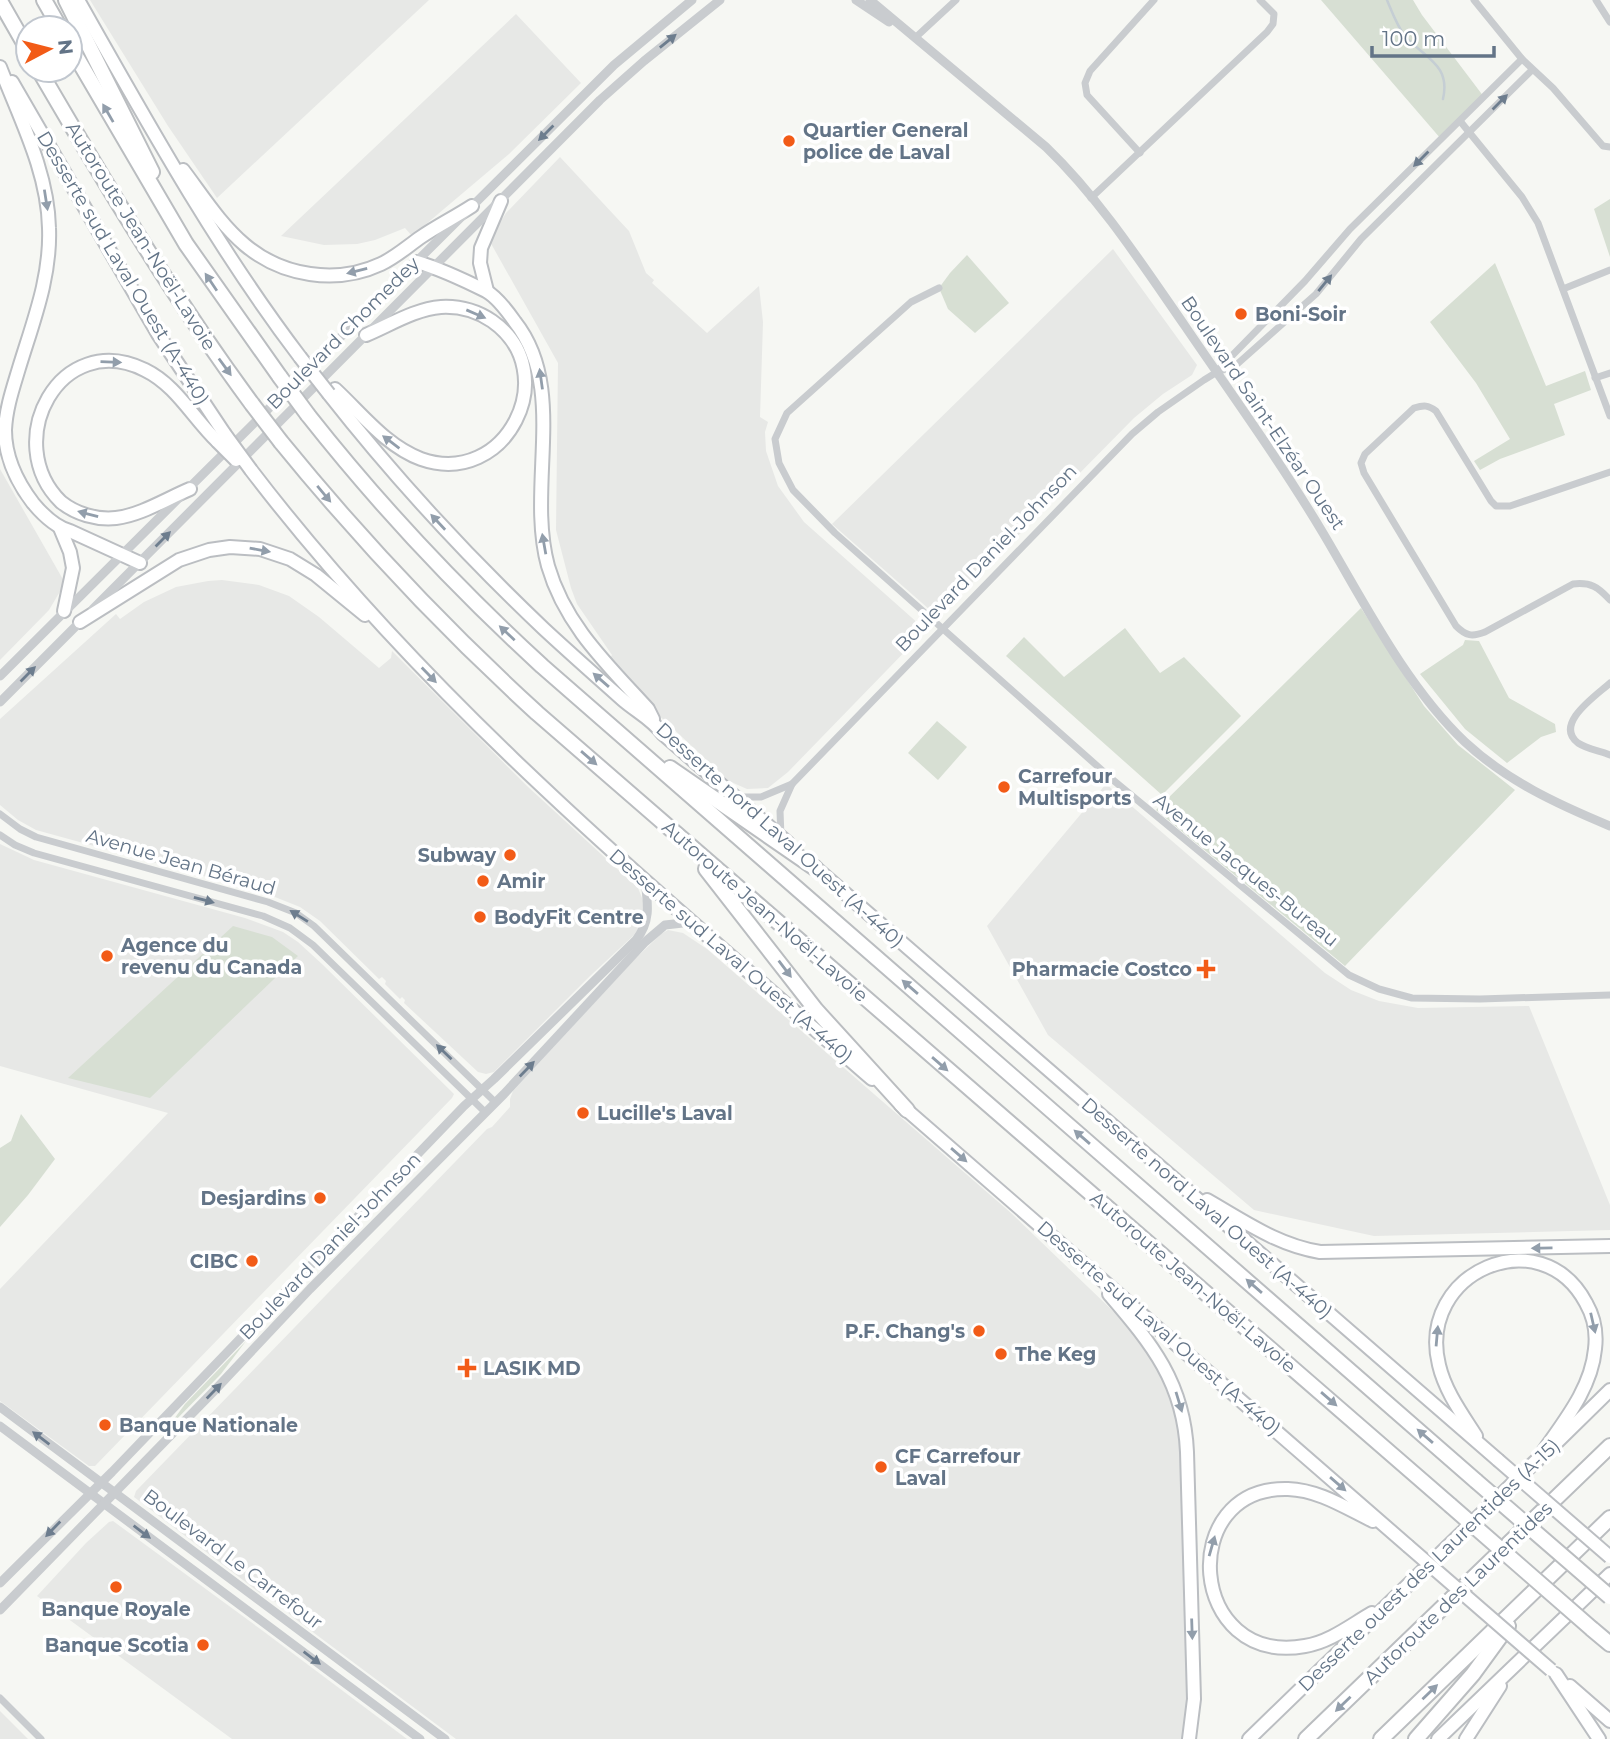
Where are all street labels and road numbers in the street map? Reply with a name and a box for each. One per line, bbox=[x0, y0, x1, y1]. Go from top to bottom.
street label: Autoroute Jean-Noël-Lavoie bbox=[61, 117, 221, 355]
street label: Desserte sud Laval Ouest (A-440) bbox=[32, 127, 214, 409]
street label: Boulevard Chomedey bbox=[262, 251, 425, 414]
street label: Boulevard Saint-Elzéar Ouest bbox=[1176, 292, 1350, 534]
street label: Boulevard Daniel-Johnson bbox=[890, 460, 1082, 656]
street label: Desserte nord Laval Ouest (A-440) bbox=[651, 718, 909, 952]
street label: Avenue Jacques-Bureau bbox=[1149, 788, 1343, 952]
street label: Autoroute Jean-Noël-Lavoie bbox=[657, 815, 873, 1007]
street label: Avenue Jean Béraud bbox=[84, 824, 278, 900]
street label: Desserte sud Laval Ouest (A-440) bbox=[604, 844, 858, 1068]
street label: Desserte nord Laval Ouest (A-440) bbox=[1077, 1093, 1337, 1323]
street label: Boulevard Daniel-Johnson bbox=[234, 1148, 426, 1344]
street label: Autoroute Jean-Noël-Lavoie bbox=[1085, 1186, 1301, 1378]
street label: Desserte sud Laval Ouest (A-440) bbox=[1032, 1216, 1286, 1440]
street label: Desserte ouest des Laurentides (A-15) bbox=[1294, 1434, 1564, 1696]
street label: Boulevard Le Carrefour bbox=[139, 1484, 327, 1634]
street label: Autoroute des Laurentides bbox=[1359, 1497, 1557, 1689]

